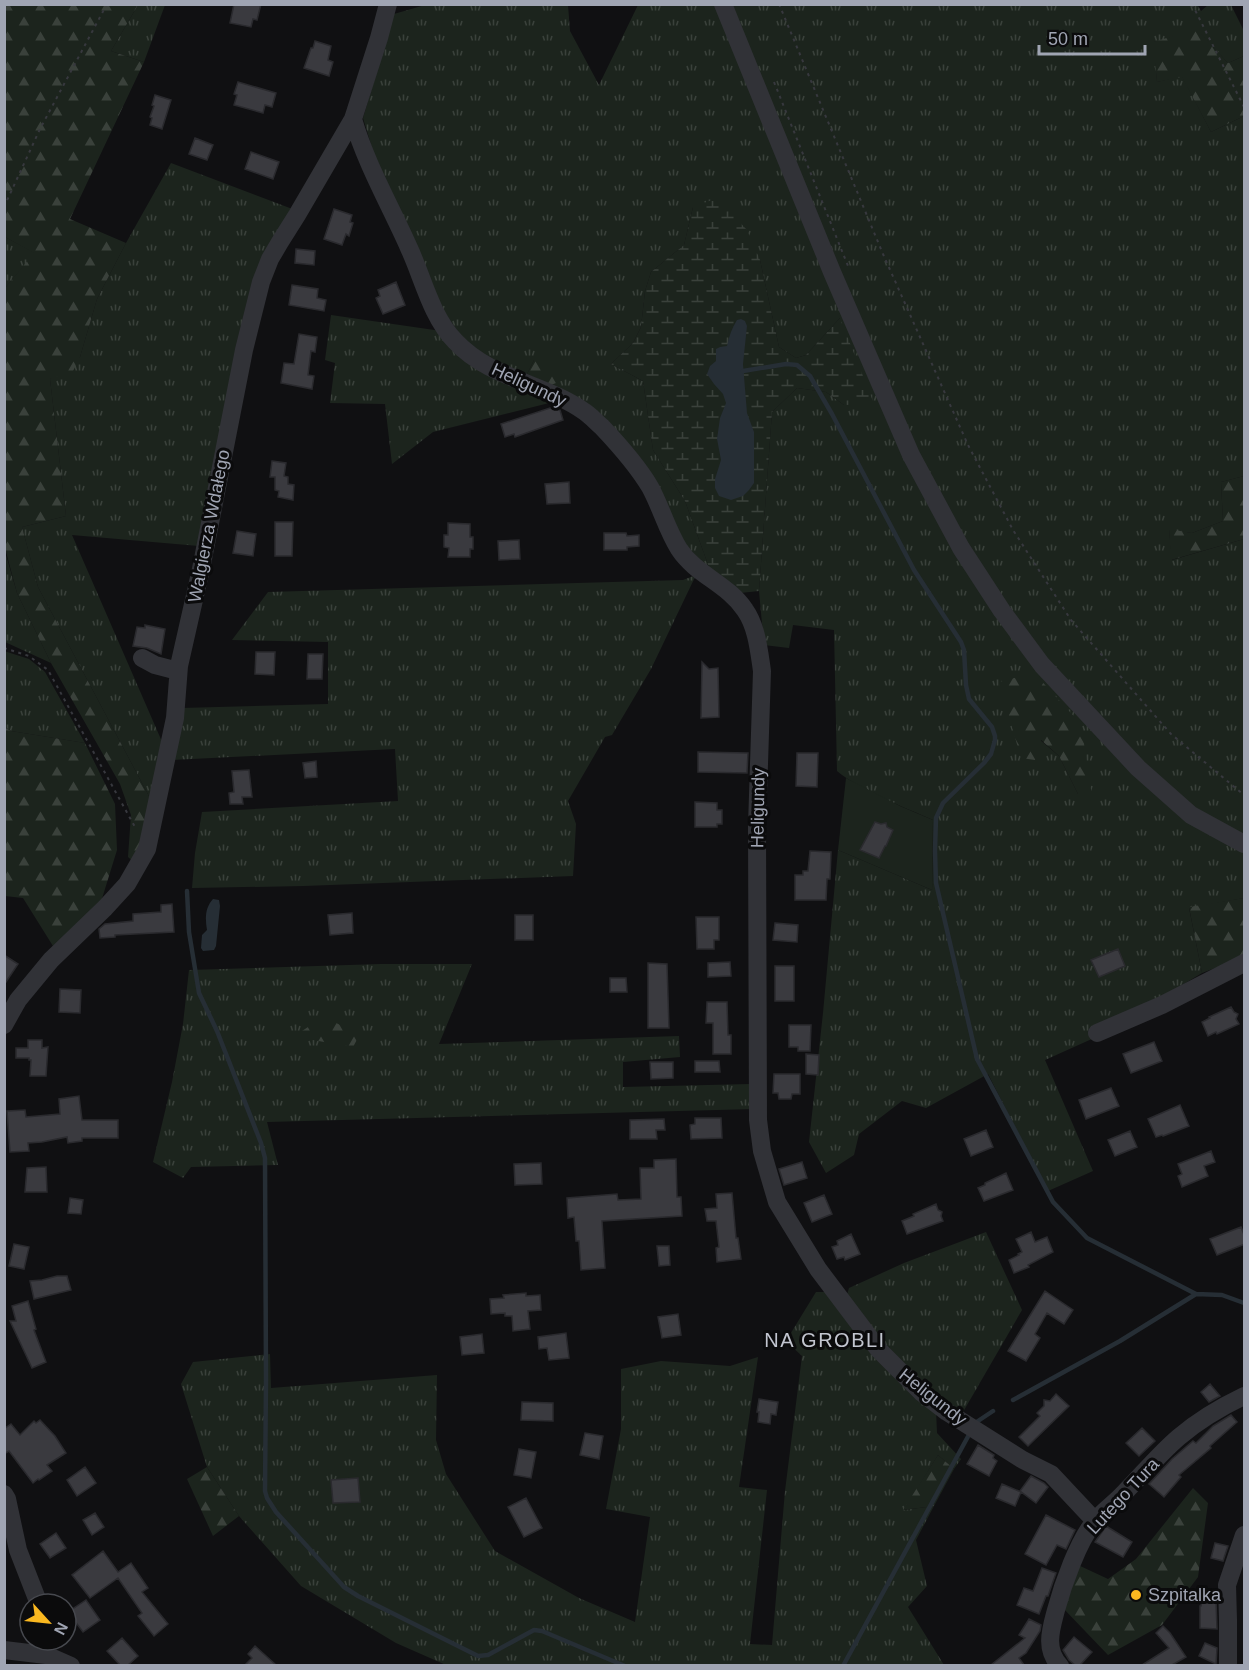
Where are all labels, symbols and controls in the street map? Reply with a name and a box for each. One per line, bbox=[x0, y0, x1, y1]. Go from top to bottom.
scale bar bbox=[1039, 18, 1146, 56]
text: 50 m bbox=[1048, 29, 1088, 49]
street label: Heligundy bbox=[488, 359, 570, 411]
street label: Walgierza Wdałego bbox=[184, 448, 234, 604]
street label: Heligundy bbox=[747, 768, 769, 848]
district label: NA GROBLI bbox=[764, 1329, 886, 1351]
street label: Heligundy bbox=[895, 1364, 971, 1430]
street label: Lutego Tura bbox=[1083, 1453, 1164, 1538]
place label: Szpitalka bbox=[1148, 1585, 1222, 1605]
marker: Szpitalka bbox=[1129, 1588, 1143, 1602]
north arrow bbox=[18, 1592, 78, 1652]
text: N bbox=[51, 1620, 71, 1638]

